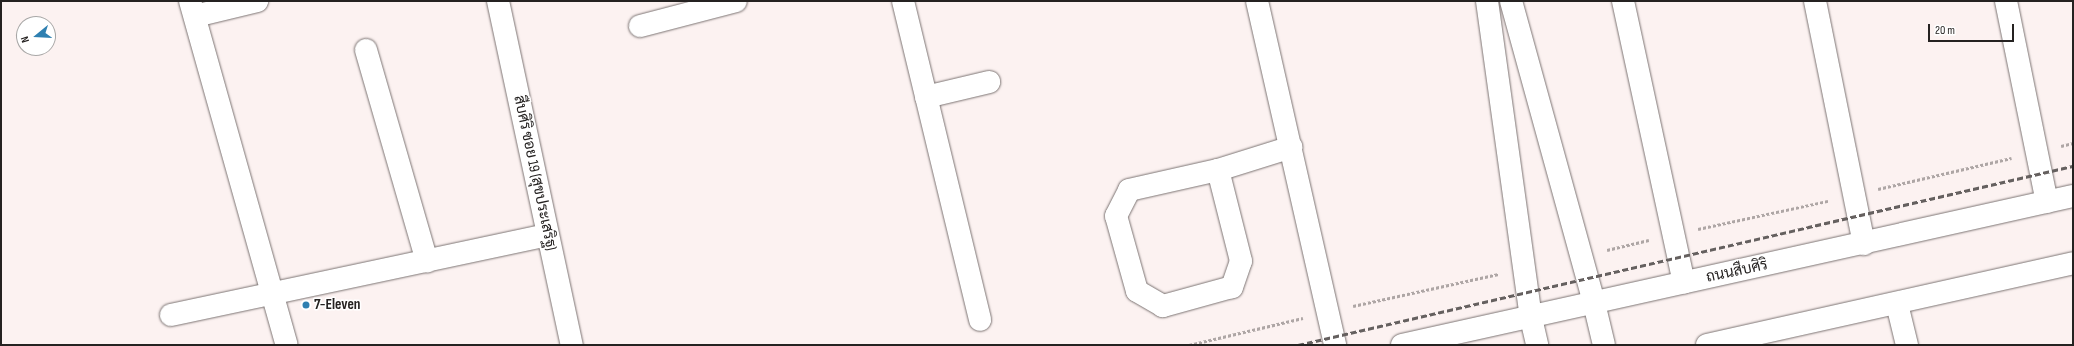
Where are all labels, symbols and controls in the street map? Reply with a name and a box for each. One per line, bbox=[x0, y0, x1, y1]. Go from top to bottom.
north arrow bbox=[16, 16, 56, 56]
scale bar bbox=[1930, 16, 2016, 42]
text: 20 m bbox=[1935, 23, 1955, 38]
text: N bbox=[18, 35, 32, 44]
street label: สืบศิริ ซอย 19 (สุขประเสริฐ) bbox=[510, 94, 560, 252]
street label: ถนนสืบศิริ bbox=[1705, 256, 1769, 286]
place label: 7-Eleven bbox=[314, 296, 361, 314]
marker: 7-Eleven bbox=[301, 300, 311, 310]

